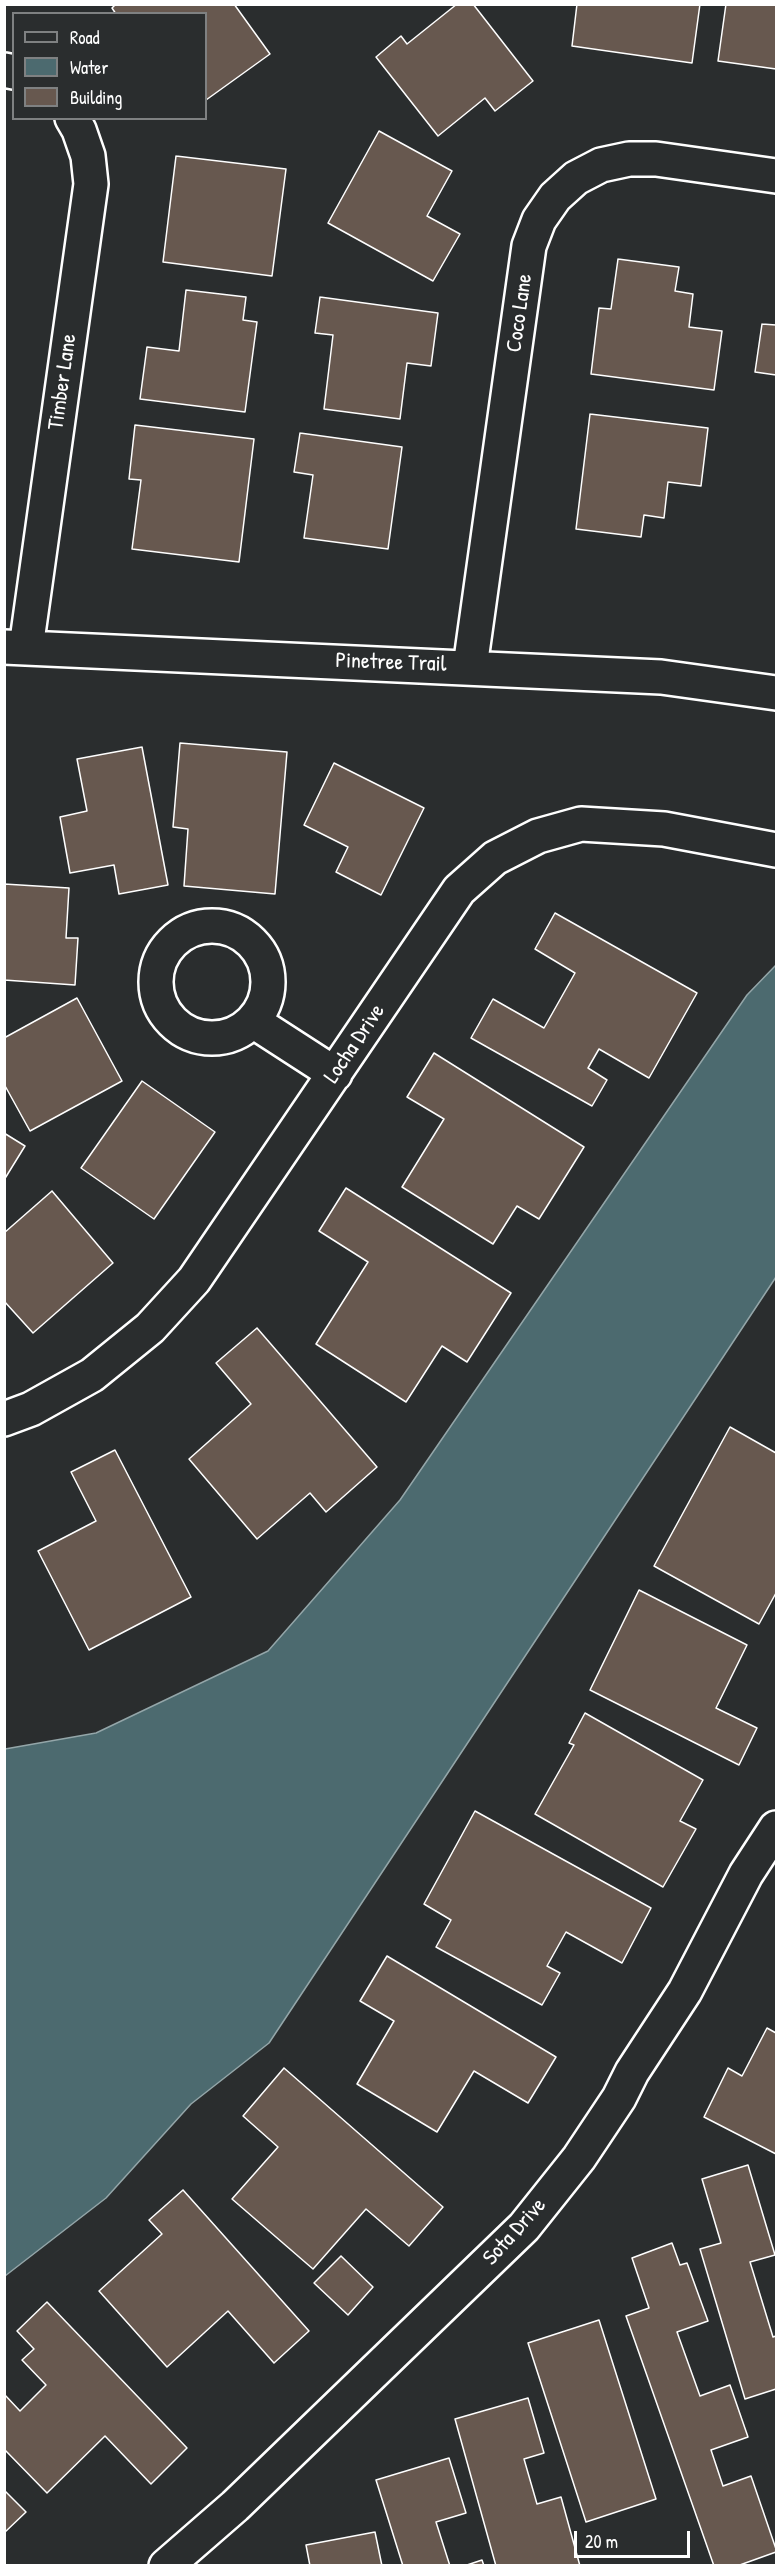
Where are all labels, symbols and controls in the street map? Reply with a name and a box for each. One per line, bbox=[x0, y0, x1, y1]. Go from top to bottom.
legend bbox=[12, 12, 207, 120]
text: Road bbox=[70, 25, 100, 50]
text: Water bbox=[70, 55, 108, 80]
text: Building bbox=[70, 85, 122, 110]
street label: Coco Lane bbox=[501, 272, 539, 354]
street label: Timber Lane bbox=[43, 332, 83, 432]
street label: Pinetree Trail bbox=[335, 648, 447, 678]
street label: Locha Drive bbox=[319, 999, 391, 1089]
street label: Sota Drive bbox=[478, 2193, 552, 2271]
scale bar bbox=[577, 2519, 692, 2557]
text: 20 m bbox=[585, 2529, 618, 2554]

